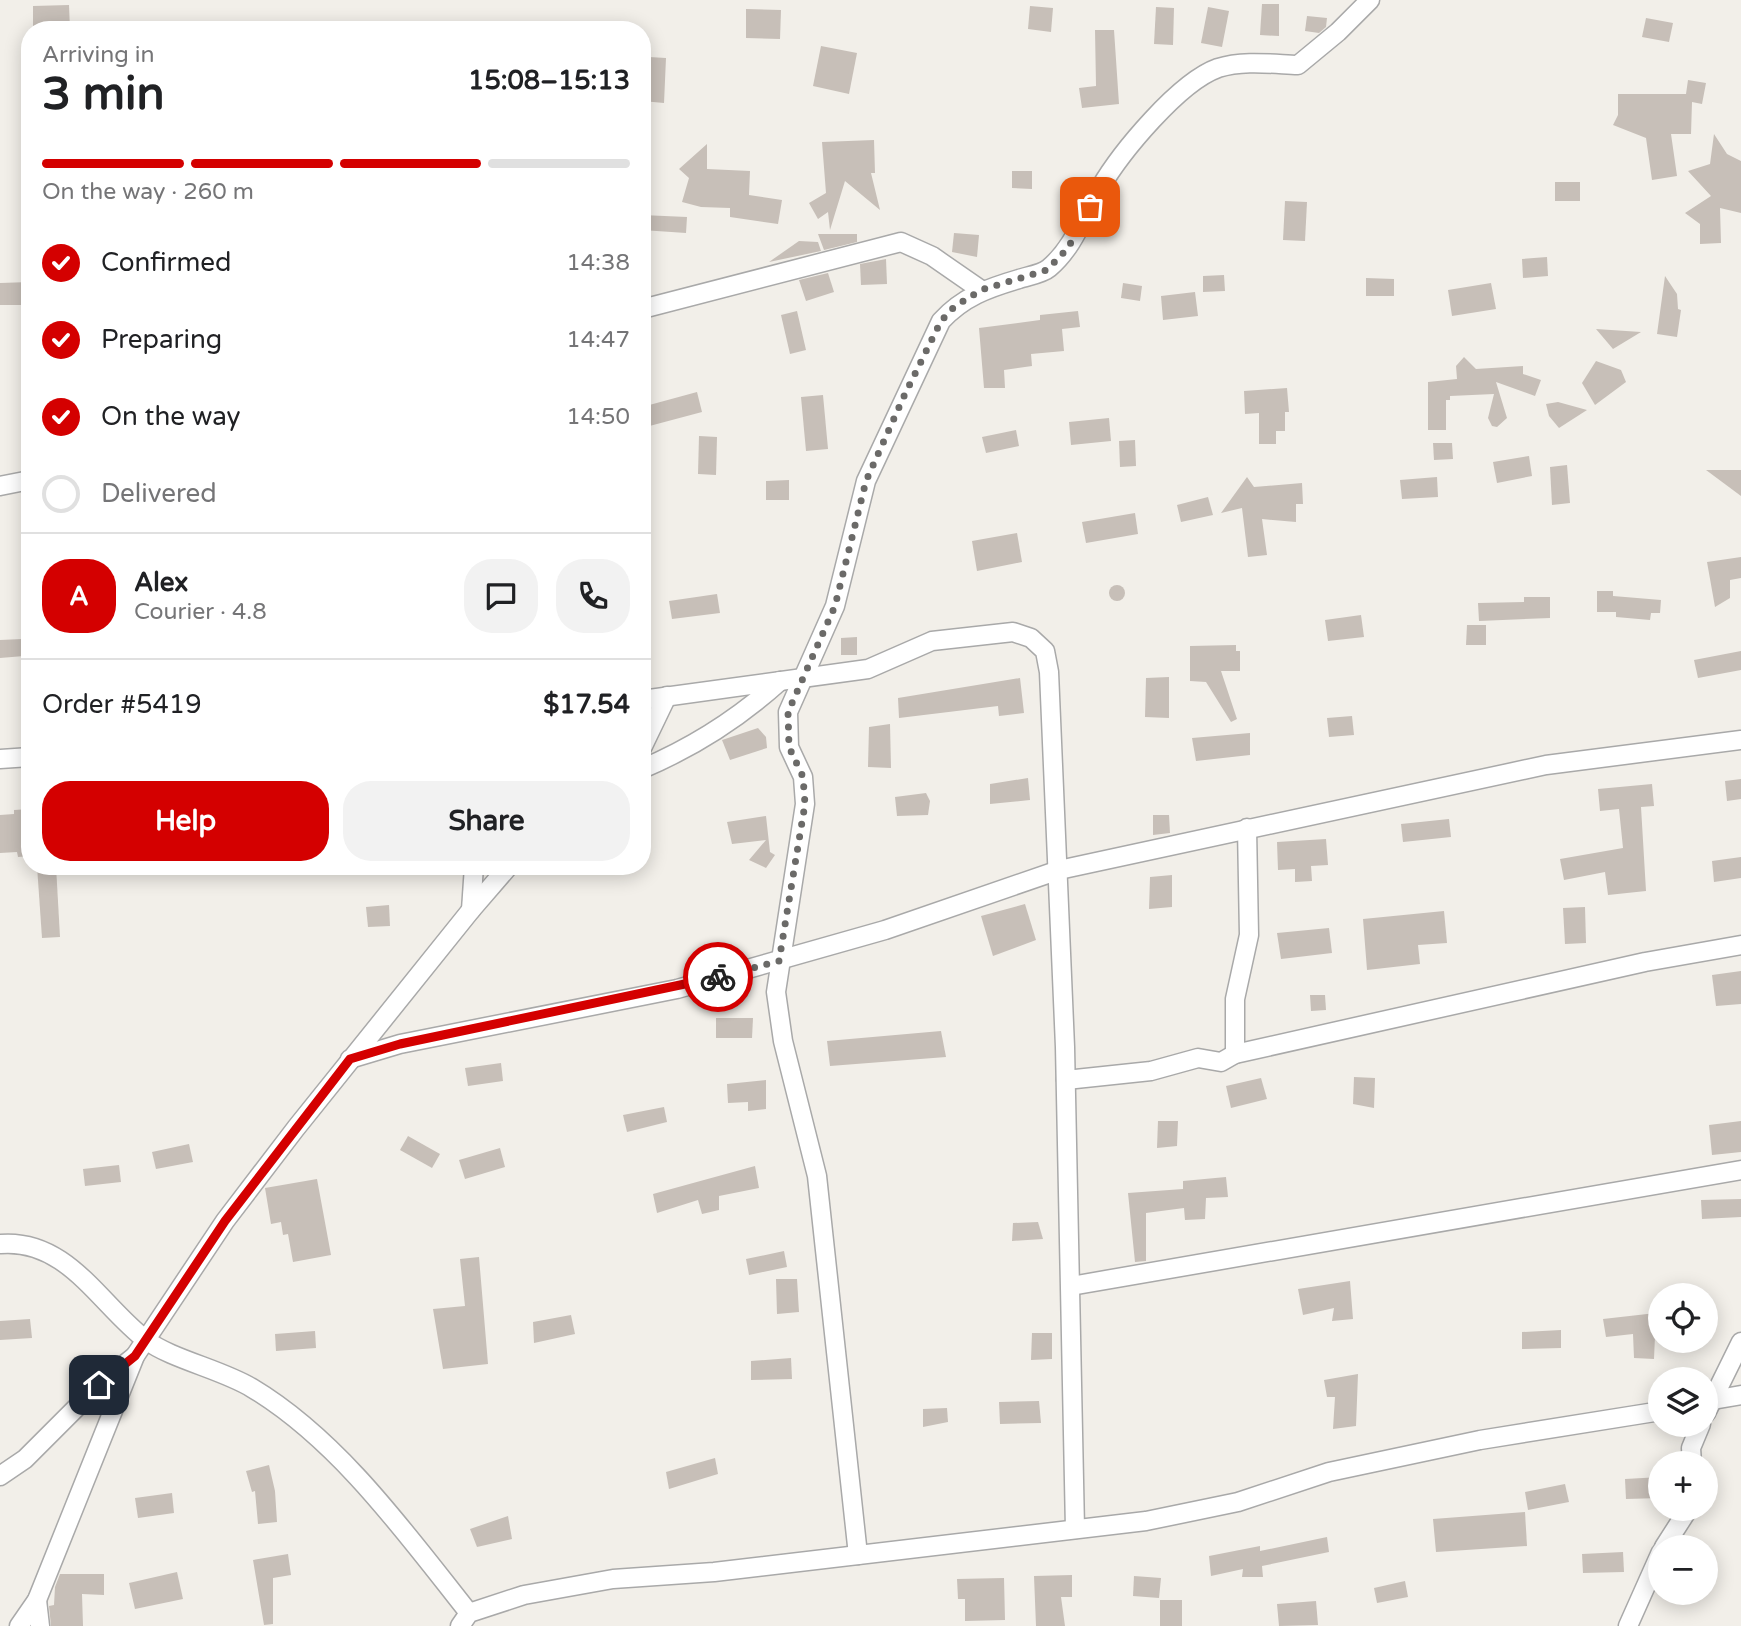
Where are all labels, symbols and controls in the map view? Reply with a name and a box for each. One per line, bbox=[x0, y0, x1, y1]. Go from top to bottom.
text: Arriving in bbox=[42, 41, 155, 69]
text: 15:08–15:13 bbox=[468, 65, 630, 96]
text: 3 min bbox=[42, 67, 165, 122]
pin bbox=[1060, 177, 1120, 237]
text: On the way · 260 m bbox=[42, 178, 254, 206]
icon: bag bbox=[1071, 188, 1109, 226]
icon: check bbox=[42, 244, 80, 282]
text: Confirmed bbox=[101, 247, 231, 278]
text: 14:38 bbox=[566, 249, 630, 277]
icon: check bbox=[42, 321, 80, 359]
text: Preparing bbox=[101, 324, 222, 355]
text: 14:47 bbox=[566, 326, 630, 354]
icon: check bbox=[42, 398, 80, 436]
text: On the way bbox=[101, 401, 241, 432]
text: 14:50 bbox=[566, 403, 630, 431]
text: Delivered bbox=[101, 478, 217, 509]
button: chat bbox=[464, 559, 538, 633]
button: phone bbox=[556, 559, 630, 633]
text: Alex bbox=[134, 567, 188, 598]
text: A bbox=[69, 581, 89, 612]
text: Courier · 4.8 bbox=[134, 598, 267, 626]
text: Order #5419 bbox=[42, 689, 202, 720]
text: $17.54 bbox=[543, 689, 630, 720]
button: Help bbox=[42, 781, 329, 861]
button: Share bbox=[343, 781, 630, 861]
courier bbox=[683, 942, 753, 1012]
icon: bike bbox=[699, 958, 737, 996]
map controls bbox=[1648, 1283, 1718, 1605]
button: locate bbox=[1648, 1283, 1718, 1353]
pin bbox=[69, 1355, 129, 1415]
icon: home bbox=[80, 1366, 118, 1404]
button: layers bbox=[1648, 1367, 1718, 1437]
button: + bbox=[1648, 1451, 1718, 1521]
button: − bbox=[1648, 1535, 1718, 1605]

